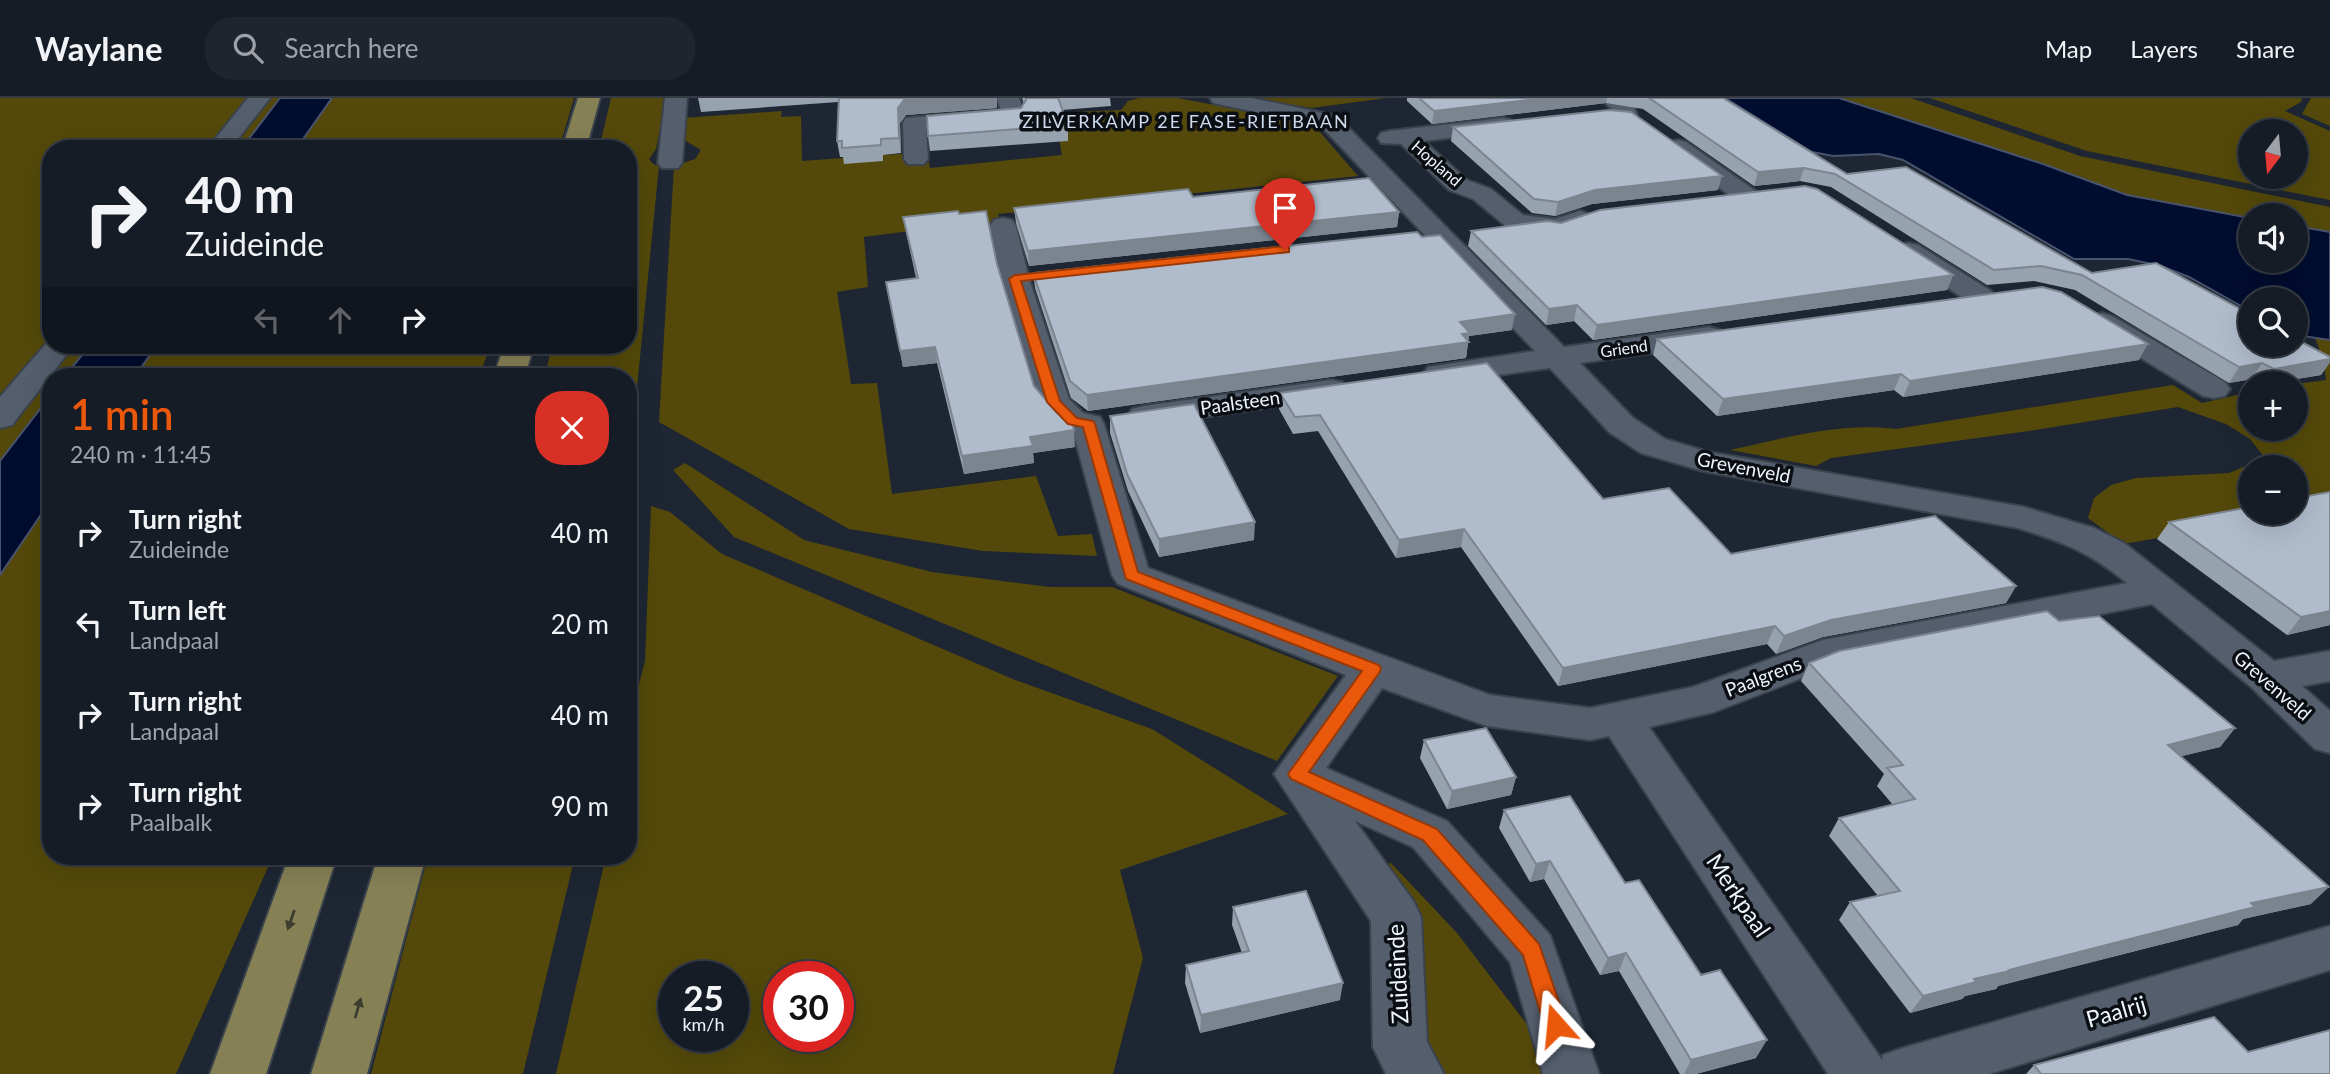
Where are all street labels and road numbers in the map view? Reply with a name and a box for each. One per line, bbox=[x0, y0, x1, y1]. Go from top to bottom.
street label: Hopland bbox=[1408, 136, 1466, 190]
street label: Griend bbox=[1599, 335, 1649, 361]
street label: Paalsteen bbox=[1199, 385, 1281, 419]
street label: Grevenveld bbox=[1695, 447, 1793, 487]
street label: Grevenveld bbox=[2230, 645, 2316, 725]
street label: Paalgrens bbox=[1722, 651, 1804, 701]
street label: Merkpaal bbox=[1701, 848, 1777, 942]
street label: Zuideinde bbox=[1380, 923, 1414, 1025]
street label: Paalrij bbox=[2083, 989, 2149, 1033]

